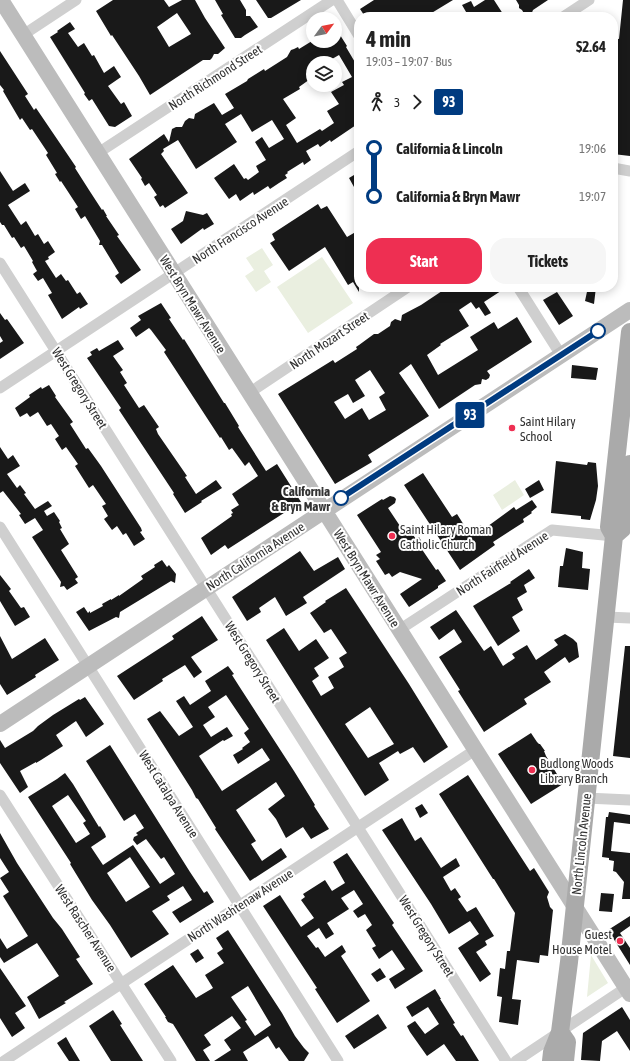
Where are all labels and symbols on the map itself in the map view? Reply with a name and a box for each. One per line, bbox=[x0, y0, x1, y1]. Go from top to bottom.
north arrow bbox=[306, 12, 342, 48]
street label: North Richmond Street bbox=[166, 42, 265, 113]
street label: North Francisco Avenue bbox=[190, 194, 291, 267]
street label: West Bryn Mawr Avenue bbox=[156, 253, 229, 356]
street label: North Mozart Street bbox=[287, 308, 372, 372]
unlabelled marker bbox=[590, 323, 606, 339]
street label: West Gregory Street bbox=[49, 345, 111, 432]
line badge: 93 bbox=[452, 402, 488, 428]
place label: Saint Hilary School bbox=[520, 414, 576, 444]
marker: Saint Hilary School bbox=[507, 423, 517, 433]
place label: California & Bryn Mawr bbox=[272, 484, 331, 514]
marker: California & Bryn Mawr bbox=[333, 490, 349, 506]
street label: North California Avenue bbox=[203, 519, 307, 594]
place label: Saint Hilary Roman Catholic Church bbox=[400, 522, 492, 552]
street label: West Bryn Mawr Avenue bbox=[330, 527, 403, 630]
street label: North Fairfield Avenue bbox=[453, 528, 551, 599]
marker: Saint Hilary Roman Catholic Church bbox=[387, 531, 397, 541]
street label: West Gregory Street bbox=[222, 619, 284, 706]
street label: West Catalpa Avenue bbox=[136, 748, 202, 841]
place label: Budlong Woods Library Branch bbox=[540, 756, 614, 786]
marker: Budlong Woods Library Branch bbox=[527, 765, 537, 775]
street label: North Lincoln Avenue bbox=[569, 792, 594, 896]
street label: North Washtenaw Avenue bbox=[185, 866, 296, 945]
street label: West Rascher Avenue bbox=[52, 882, 119, 975]
street label: West Gregory Street bbox=[396, 893, 458, 980]
place label: Guest House Motel bbox=[552, 927, 613, 957]
marker: Guest House Motel bbox=[615, 936, 625, 946]

